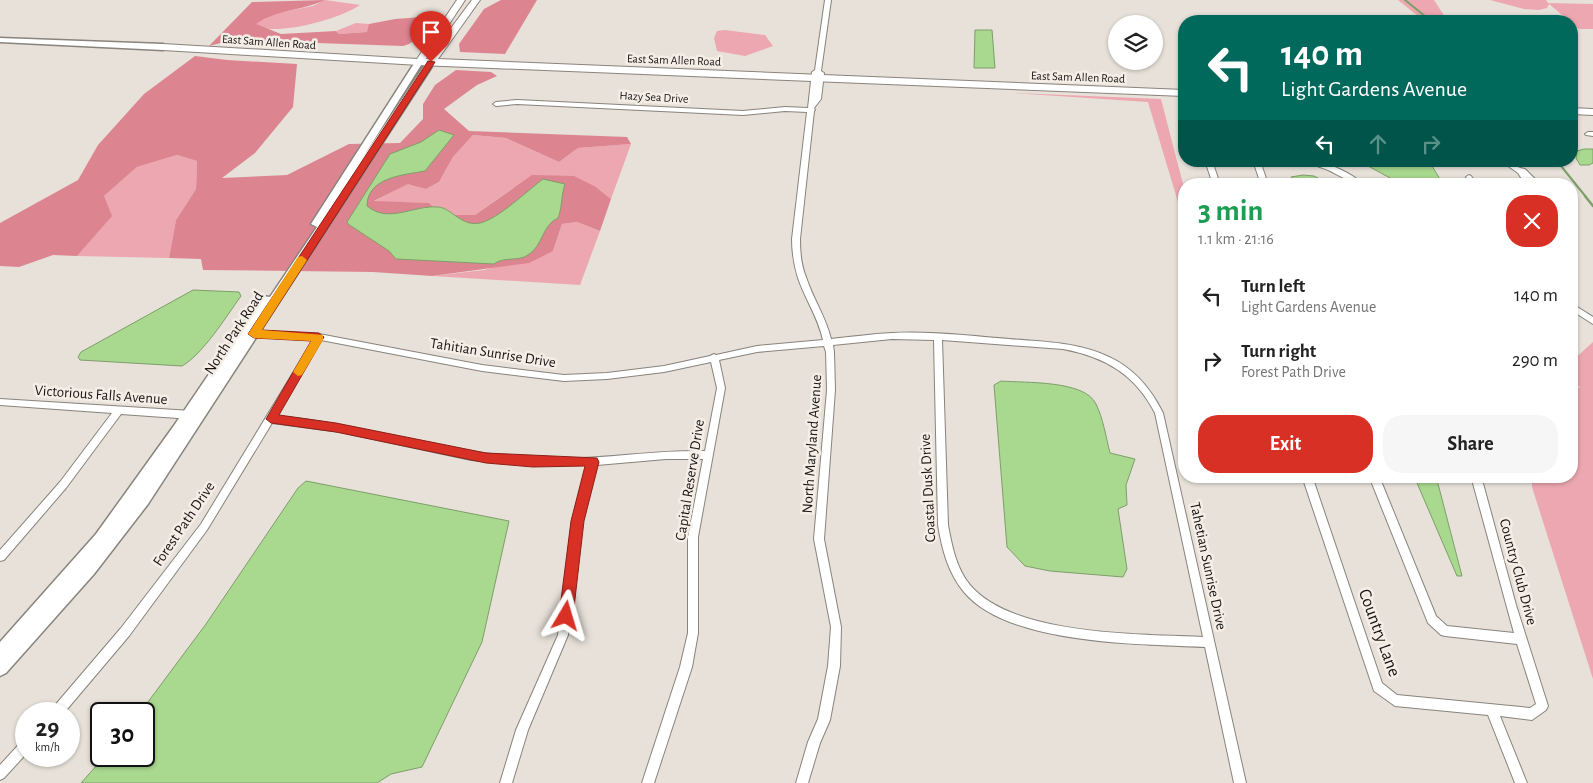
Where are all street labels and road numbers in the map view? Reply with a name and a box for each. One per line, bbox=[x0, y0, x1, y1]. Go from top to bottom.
street label: East Sam Allen Road bbox=[222, 33, 316, 51]
street label: East Sam Allen Road bbox=[627, 52, 721, 68]
street label: East Sam Allen Road bbox=[1031, 69, 1125, 85]
street label: Hazy Sea Drive bbox=[619, 89, 689, 106]
street label: North Park Road bbox=[202, 289, 266, 377]
street label: Tahitian Sunrise Drive bbox=[429, 336, 557, 370]
street label: North Maryland Avenue bbox=[800, 374, 824, 514]
street label: Victorious Falls Avenue bbox=[34, 383, 168, 407]
street label: Capital Reserve Drive bbox=[673, 418, 707, 542]
street label: Coastal Dusk Drive bbox=[918, 433, 938, 543]
street label: Forest Path Drive bbox=[150, 479, 218, 569]
street label: Tahetian Sunrise Drive bbox=[1187, 501, 1229, 631]
street label: Country Club Drive bbox=[1497, 517, 1539, 627]
street label: Country Lane bbox=[1355, 587, 1403, 679]

